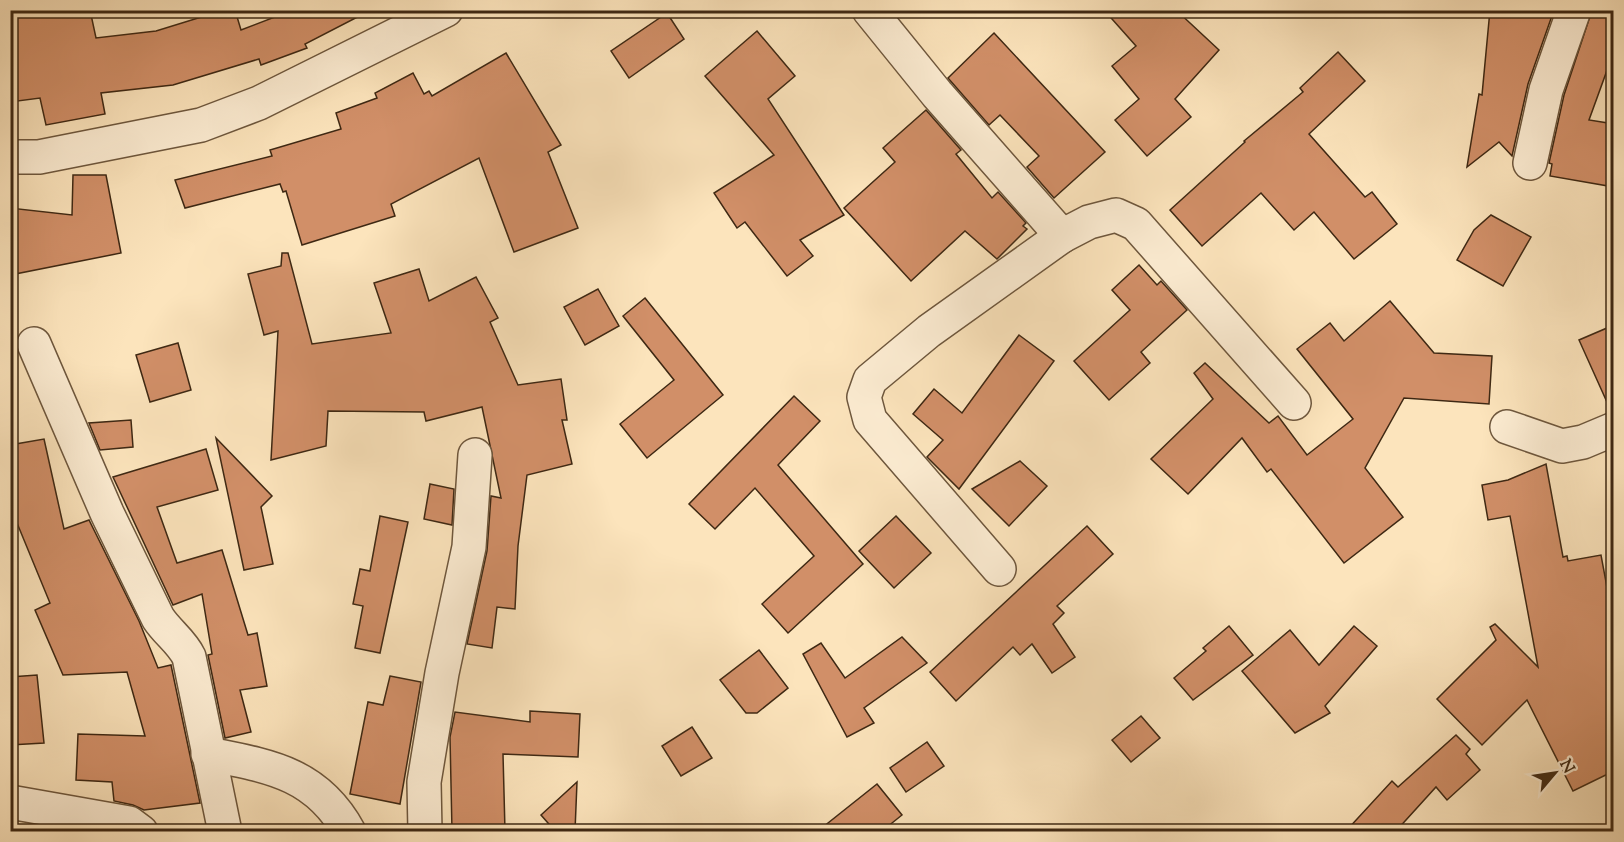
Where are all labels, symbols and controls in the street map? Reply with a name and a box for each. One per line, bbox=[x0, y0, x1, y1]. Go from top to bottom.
north arrow bbox=[1525, 743, 1585, 803]
text: N bbox=[1553, 756, 1579, 778]

